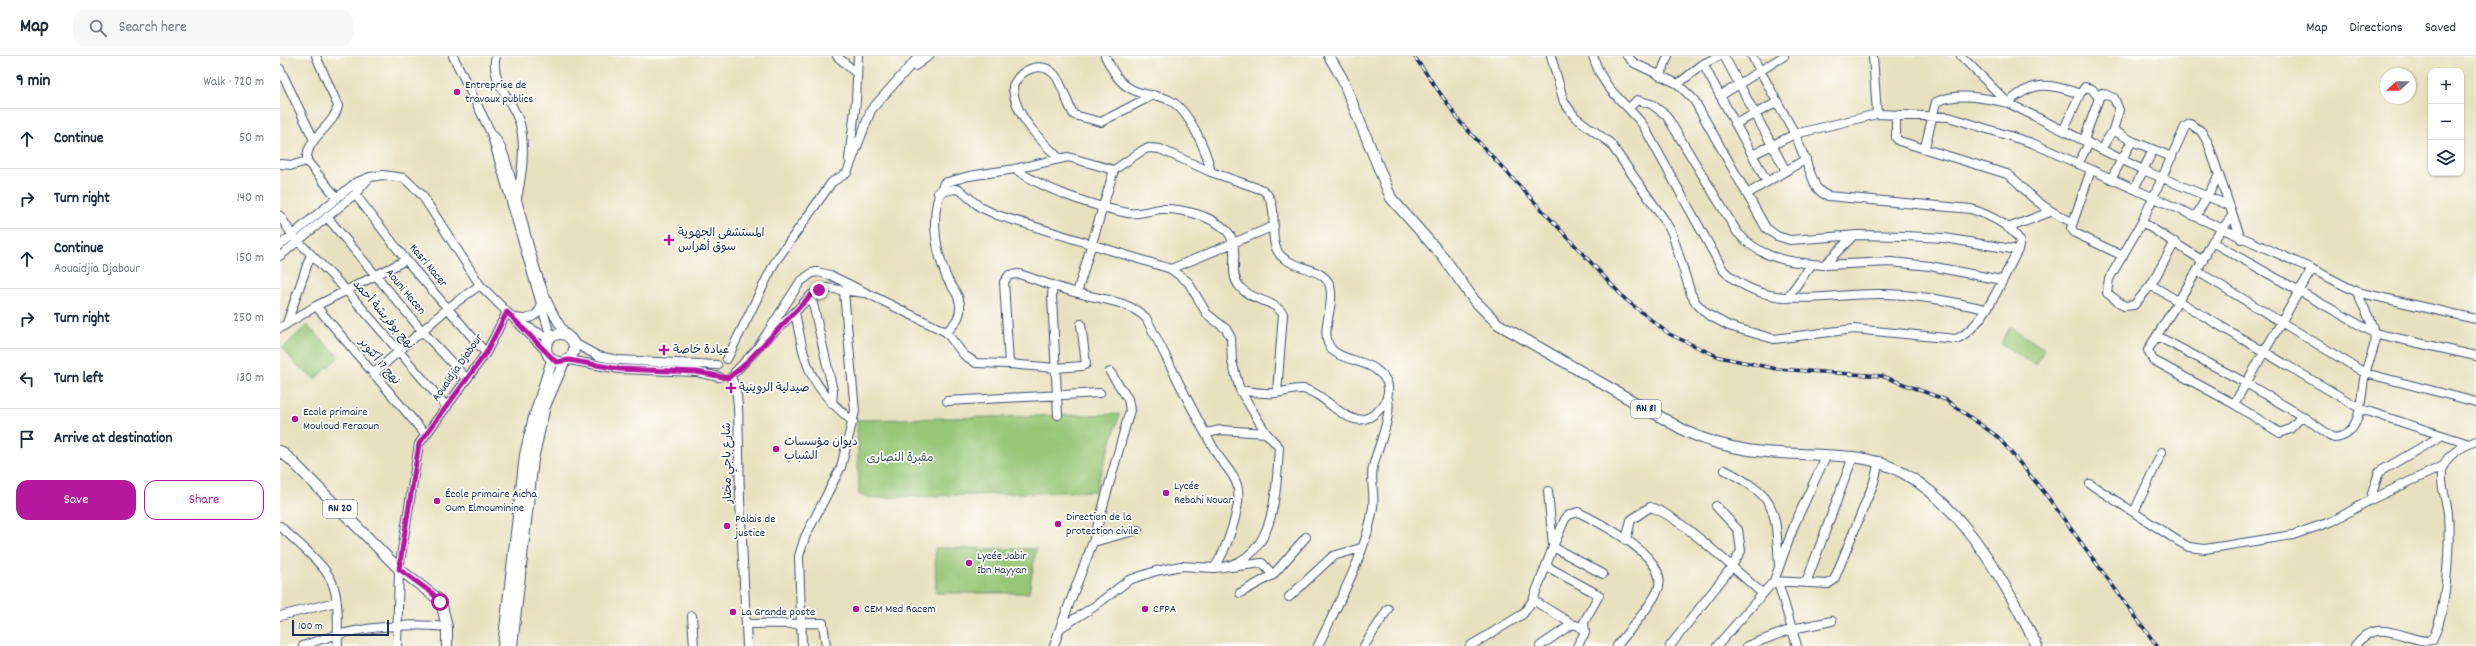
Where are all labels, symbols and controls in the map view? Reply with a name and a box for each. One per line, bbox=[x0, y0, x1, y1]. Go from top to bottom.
search box bbox=[73, 10, 353, 46]
text: Map bbox=[20, 14, 49, 41]
icon: search bbox=[87, 17, 109, 39]
text: Search here bbox=[119, 17, 187, 39]
text: Map bbox=[2306, 18, 2328, 38]
text: Directions bbox=[2350, 18, 2403, 38]
text: Saved bbox=[2425, 18, 2456, 38]
north arrow bbox=[2380, 68, 2416, 104]
map controls bbox=[2428, 68, 2464, 176]
button: + bbox=[2428, 68, 2464, 104]
text: 9 min bbox=[16, 70, 50, 94]
text: Walk · 720 m bbox=[203, 73, 264, 92]
place label: Entreprise de travaux publics bbox=[465, 77, 533, 108]
marker: Entreprise de travaux publics bbox=[452, 87, 462, 97]
button: − bbox=[2428, 104, 2464, 140]
icon: ahead bbox=[16, 128, 38, 150]
text: Continue bbox=[54, 128, 103, 150]
text: 50 m bbox=[239, 129, 264, 148]
button: layers bbox=[2428, 140, 2464, 176]
icon: right bbox=[16, 188, 38, 210]
text: Turn right bbox=[54, 188, 110, 210]
text: 140 m bbox=[237, 189, 264, 208]
place label: المستشفى الجهوية سوق أهراس bbox=[678, 225, 765, 256]
marker: المستشفى الجهوية سوق أهراس bbox=[663, 234, 675, 246]
text: Continue bbox=[54, 238, 103, 260]
street label: Kasri Nacer bbox=[405, 241, 451, 292]
icon: ahead bbox=[16, 248, 38, 270]
text: 150 m bbox=[236, 249, 264, 268]
text: Aouaidjia Djabour bbox=[54, 260, 140, 279]
street label: Aouni Hacen bbox=[381, 265, 429, 319]
street label: نهج بوفريشة أحمد bbox=[348, 276, 418, 354]
route end bbox=[810, 281, 828, 299]
icon: right bbox=[16, 308, 38, 330]
text: Turn right bbox=[54, 308, 110, 330]
text: 250 m bbox=[233, 309, 264, 328]
street label: Aouaidjia Djabour bbox=[428, 330, 488, 405]
street label: نهج 17 أكتوبر bbox=[354, 334, 404, 389]
place label: عيادة خاصة bbox=[673, 342, 729, 359]
marker: عيادة خاصة bbox=[658, 344, 670, 356]
icon: left bbox=[16, 368, 38, 390]
text: Turn left bbox=[54, 368, 103, 390]
text: 130 m bbox=[236, 369, 264, 388]
place label: صيدلية الروينية bbox=[739, 380, 810, 397]
marker: صيدلية الروينية bbox=[726, 383, 736, 393]
road number: RN 81 bbox=[1631, 400, 1661, 418]
place label: Ecole primaire Mouloud Feraoun bbox=[303, 404, 380, 435]
marker: Ecole primaire Mouloud Feraoun bbox=[290, 414, 300, 424]
street label: شارع باجي مختار bbox=[719, 422, 738, 505]
icon: arrive bbox=[16, 428, 38, 450]
text: Arrive at destination bbox=[54, 428, 172, 450]
place label: ديوان مؤسسات الشباب bbox=[784, 434, 858, 465]
marker: ديوان مؤسسات الشباب bbox=[771, 444, 781, 454]
park label: مقبرة النصارى bbox=[866, 450, 934, 467]
place label: Lycée Rebahi Nouar bbox=[1174, 478, 1233, 509]
button: Save bbox=[16, 480, 136, 520]
button: Share bbox=[144, 480, 264, 520]
place label: École primaire Aicha Oum Elmouminine bbox=[445, 486, 537, 517]
marker: Lycée Rebahi Nouar bbox=[1161, 488, 1171, 498]
marker: École primaire Aicha Oum Elmouminine bbox=[432, 496, 442, 506]
road number: RN 20 bbox=[323, 500, 357, 518]
place label: Direction de la protection civile bbox=[1066, 509, 1138, 540]
place label: Palais de justice bbox=[734, 511, 775, 542]
marker: Direction de la protection civile bbox=[1053, 519, 1063, 529]
marker: Palais de justice bbox=[722, 521, 732, 531]
place label: Lycée Jabir Ibn Hayyan bbox=[977, 548, 1027, 579]
marker: Lycée Jabir Ibn Hayyan bbox=[964, 558, 974, 568]
route start bbox=[431, 593, 449, 611]
place label: CEM Med Racem bbox=[864, 601, 936, 618]
place label: CFPA bbox=[1153, 601, 1177, 618]
place label: La Grande poste bbox=[741, 604, 815, 621]
marker: CEM Med Racem bbox=[851, 604, 861, 614]
marker: CFPA bbox=[1140, 604, 1150, 614]
marker: La Grande poste bbox=[728, 607, 738, 617]
scale bar bbox=[292, 618, 389, 637]
text: 100 m bbox=[298, 619, 322, 635]

